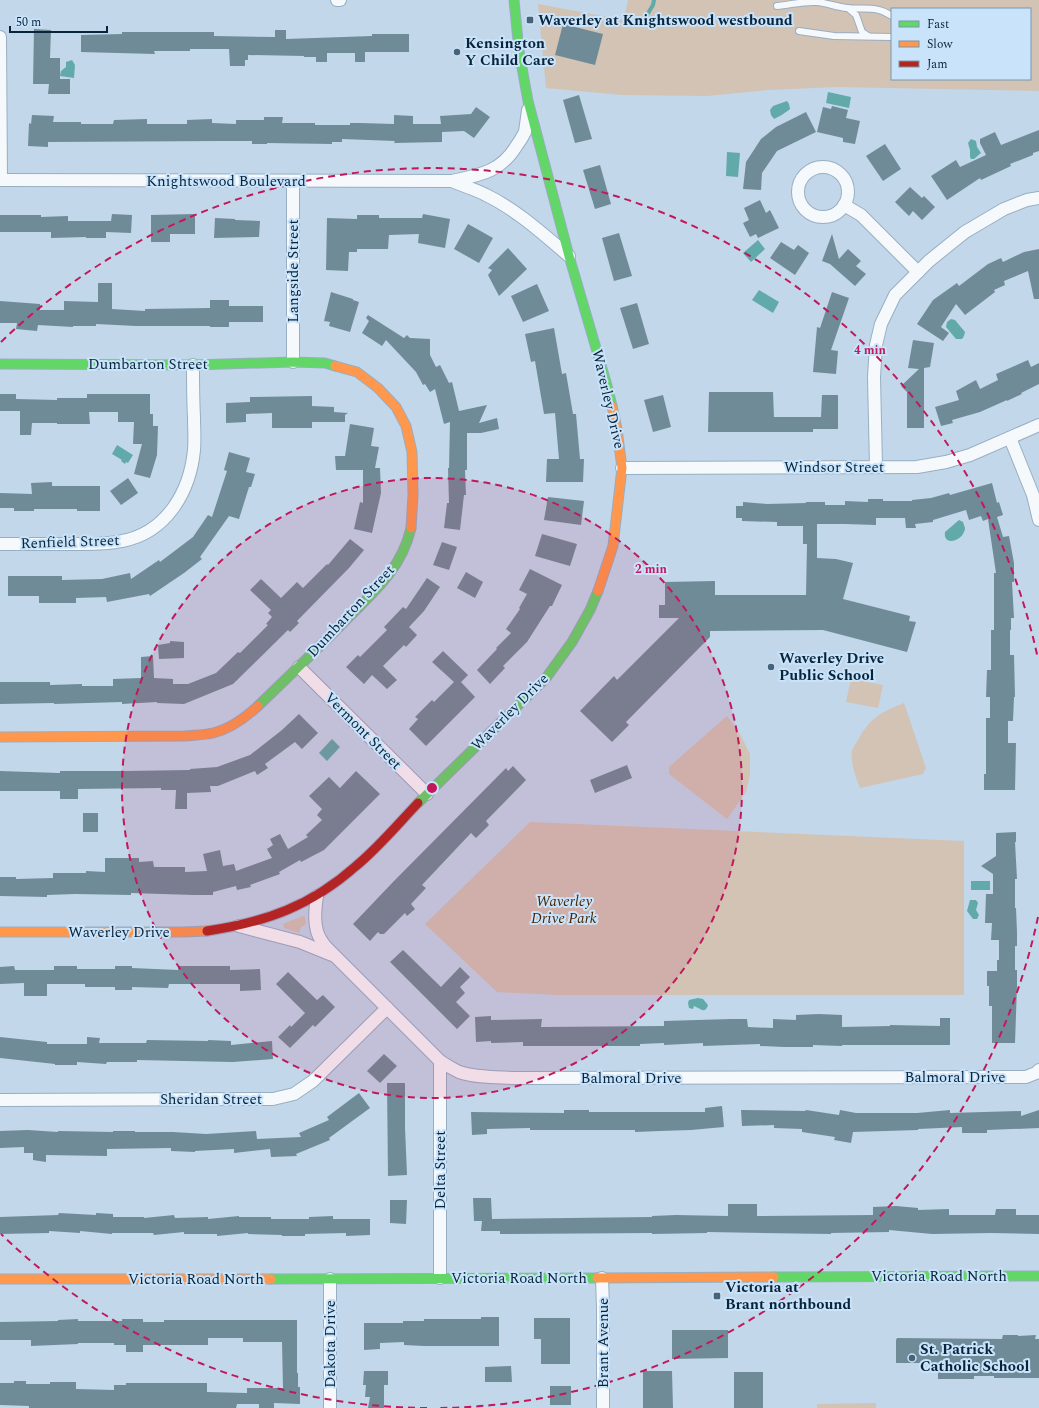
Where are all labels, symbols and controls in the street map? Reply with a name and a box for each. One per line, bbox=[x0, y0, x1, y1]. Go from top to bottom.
scale bar bbox=[10, 8, 107, 34]
legend bbox=[891, 8, 1031, 80]
place label: Waverley at Knightswood westbound bbox=[538, 9, 793, 32]
text: 50 m bbox=[16, 13, 41, 32]
marker: Waverley at Knightswood westbound bbox=[525, 15, 535, 25]
text: Fast bbox=[927, 15, 949, 34]
place label: Kensington Y Child Care bbox=[465, 32, 555, 72]
text: Slow bbox=[927, 35, 953, 54]
marker: Kensington Y Child Care bbox=[452, 47, 462, 57]
text: Jam bbox=[927, 55, 948, 74]
street label: Knightswood Boulevard bbox=[146, 170, 306, 193]
street label: Langside Street bbox=[282, 219, 305, 323]
text: 4 min bbox=[854, 341, 887, 360]
street label: Waverley Drive bbox=[585, 347, 631, 451]
street label: Dumbarton Street bbox=[88, 353, 208, 376]
street label: Windsor Street bbox=[784, 456, 884, 479]
street label: Renfield Street bbox=[20, 529, 120, 555]
street label: Dumbarton Street bbox=[302, 559, 400, 663]
text: 2 min bbox=[635, 560, 668, 579]
place label: Waverley Drive Public School bbox=[779, 647, 884, 687]
marker: Waverley Drive Public School bbox=[766, 662, 776, 672]
street label: Waverley Drive bbox=[466, 668, 554, 756]
street label: Vermont Street bbox=[319, 687, 407, 775]
centre of rings bbox=[425, 781, 439, 795]
park label: Waverley Drive Park bbox=[531, 890, 597, 930]
street label: Waverley Drive bbox=[68, 921, 170, 944]
street label: Balmoral Drive bbox=[905, 1066, 1005, 1089]
street label: Balmoral Drive bbox=[581, 1067, 681, 1090]
street label: Sheridan Street bbox=[160, 1088, 262, 1111]
street label: Delta Street bbox=[429, 1130, 452, 1210]
street label: Victoria Road North bbox=[871, 1265, 1007, 1288]
street label: Victoria Road North bbox=[451, 1267, 587, 1290]
street label: Victoria Road North bbox=[128, 1268, 264, 1291]
place label: Victoria at Brant northbound bbox=[725, 1276, 852, 1316]
marker: Victoria at Brant northbound bbox=[712, 1291, 722, 1301]
street label: Brant Avenue bbox=[592, 1298, 615, 1388]
street label: Dakota Drive bbox=[319, 1300, 342, 1388]
place label: St. Patrick Catholic School bbox=[920, 1338, 1029, 1378]
marker: St. Patrick Catholic School bbox=[907, 1353, 917, 1363]

